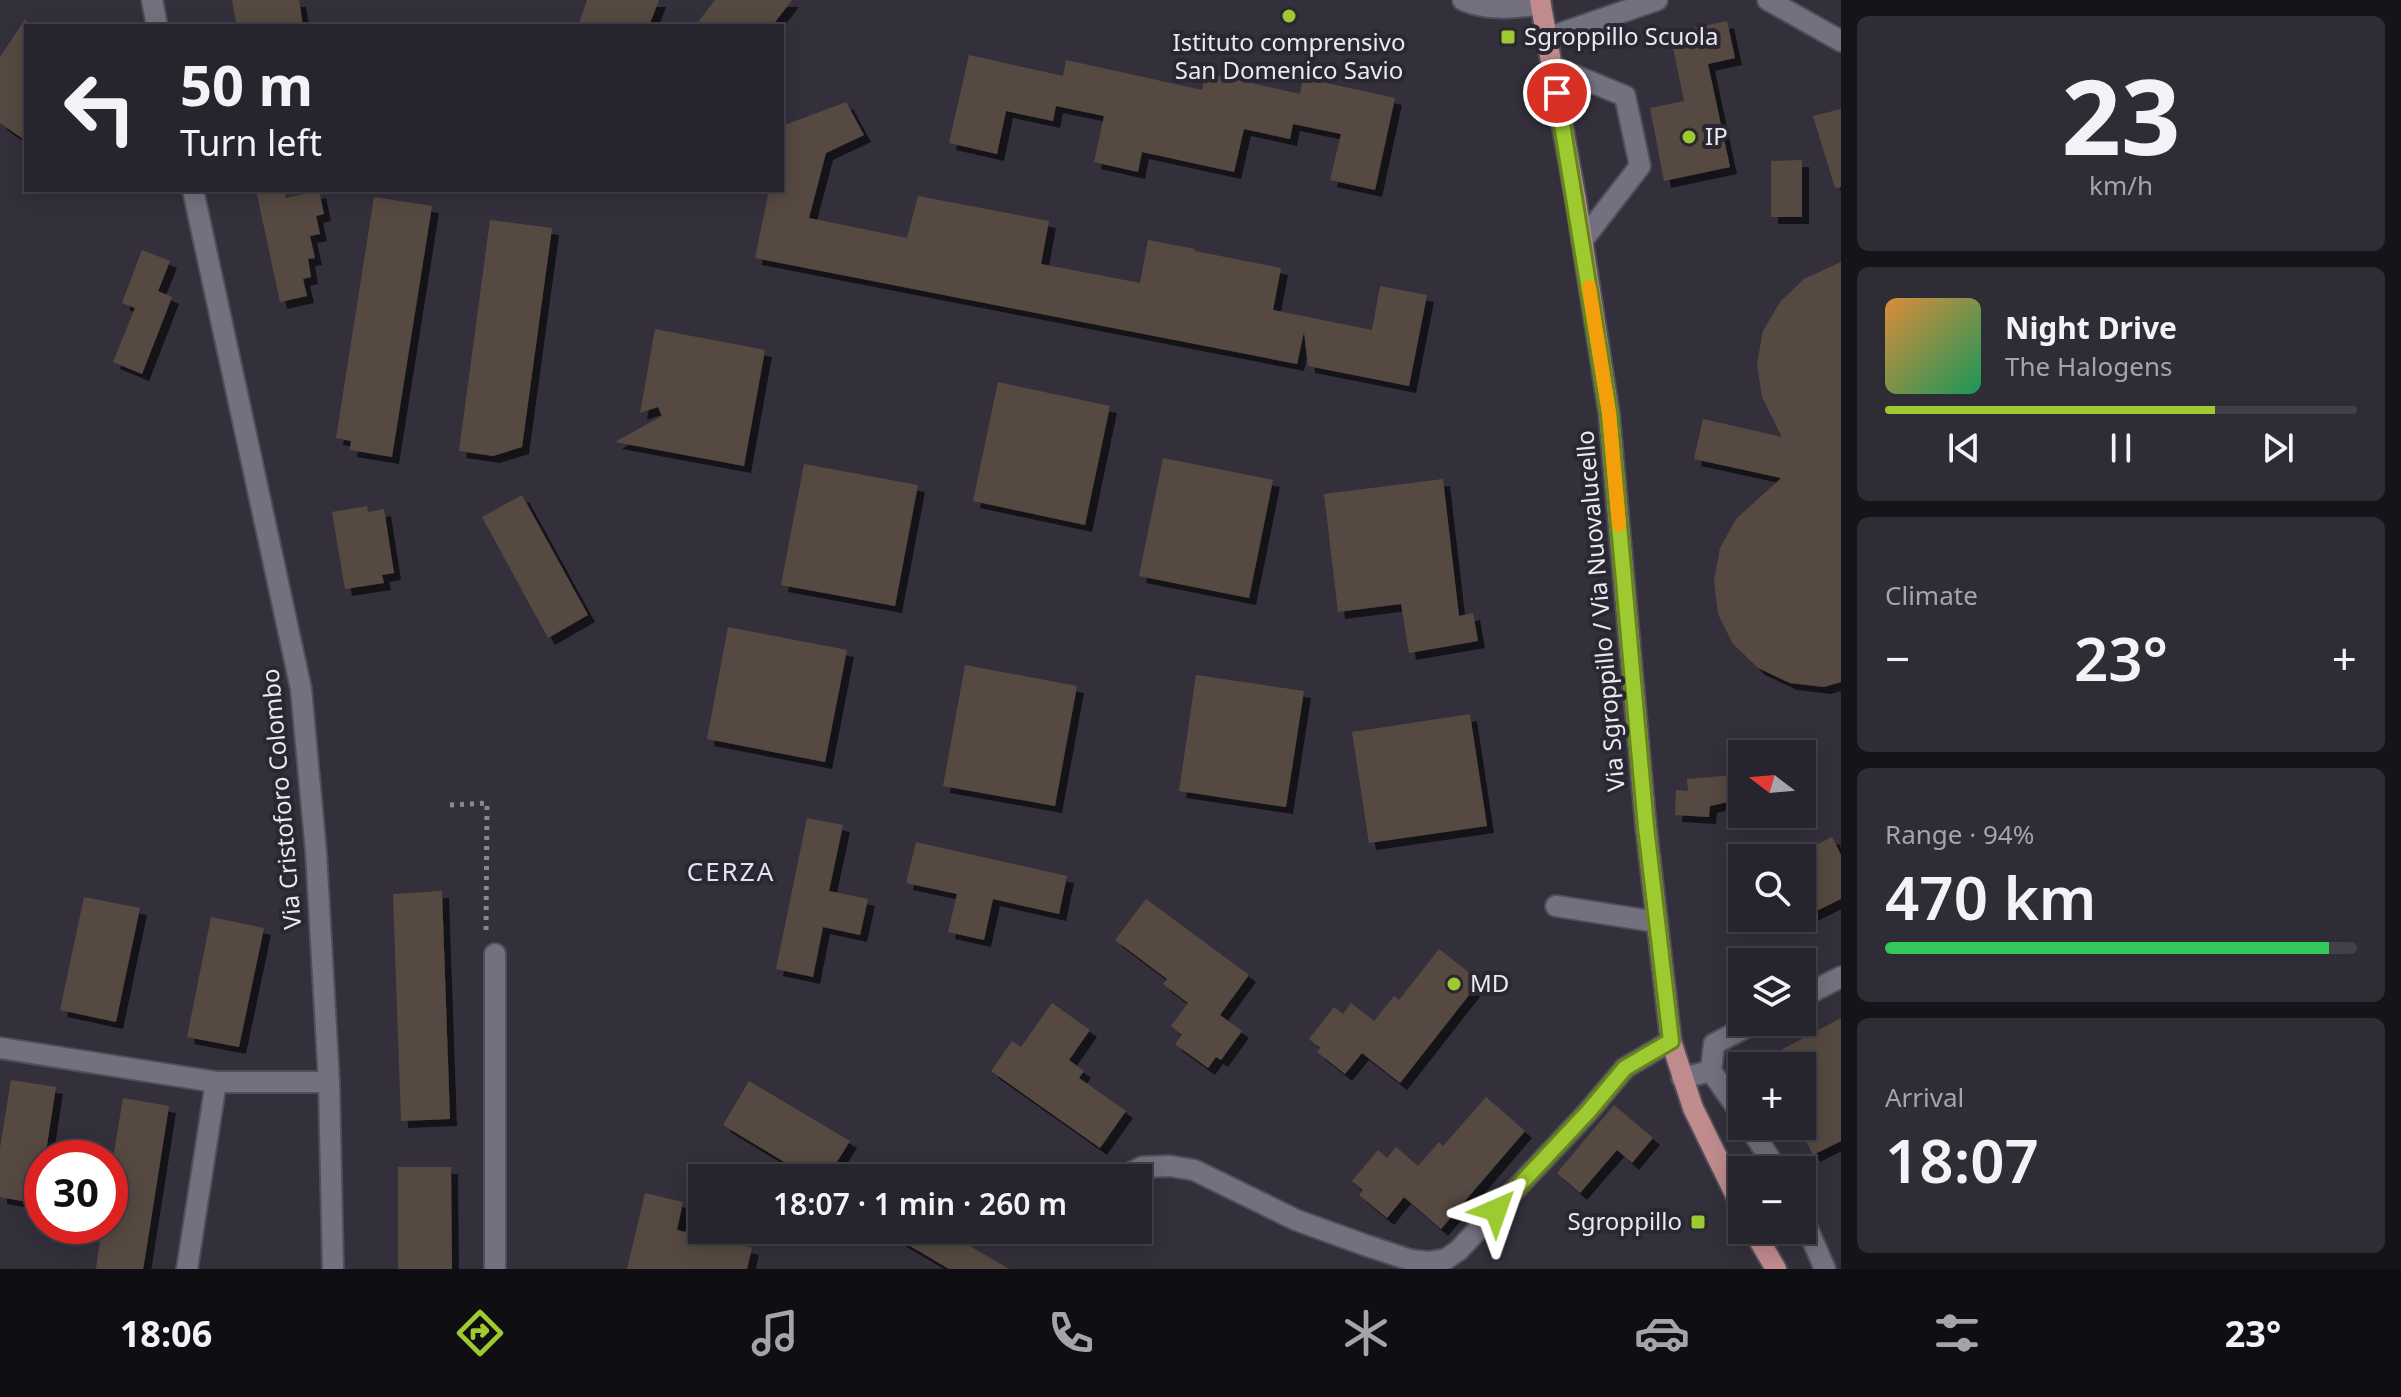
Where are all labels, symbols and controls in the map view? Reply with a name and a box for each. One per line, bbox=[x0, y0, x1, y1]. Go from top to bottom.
marker: Istituto comprensivo San Domenico Savio bbox=[1280, 7, 1298, 25]
place label: Sgroppillo Scuola bbox=[1524, 19, 1718, 52]
place label: Istituto comprensivo San Domenico Savio bbox=[1173, 25, 1405, 86]
marker: Sgroppillo Scuola bbox=[1499, 28, 1517, 46]
text: 23 bbox=[2062, 44, 2180, 185]
text: 50 m bbox=[180, 46, 313, 122]
icon: left bbox=[48, 56, 152, 160]
pin bbox=[1523, 59, 1591, 127]
icon: arrive bbox=[1535, 71, 1579, 115]
text: Turn left bbox=[180, 118, 322, 167]
place label: IP bbox=[1705, 119, 1728, 152]
marker: IP bbox=[1680, 128, 1698, 146]
text: km/h bbox=[2089, 167, 2153, 203]
text: Night Drive bbox=[2005, 307, 2177, 348]
text: The Halogens bbox=[2005, 348, 2172, 384]
icon: previous bbox=[1942, 426, 1986, 470]
icon: pause bbox=[2099, 426, 2143, 470]
icon: next bbox=[2256, 426, 2300, 470]
street label: Via Sgroppillo / Via Nuovalucello bbox=[1567, 429, 1632, 793]
text: Climate bbox=[1885, 577, 1978, 613]
text: 23° bbox=[2074, 617, 2168, 699]
text: − bbox=[1885, 628, 1910, 688]
text: + bbox=[2332, 628, 2357, 688]
street label: Via Cristoforo Colombo bbox=[253, 668, 308, 931]
north arrow bbox=[1728, 740, 1816, 828]
map controls bbox=[1728, 740, 1816, 1244]
text: Range · 94% bbox=[1885, 816, 2034, 852]
button: search bbox=[1728, 844, 1816, 932]
district label: CERZA bbox=[687, 853, 775, 889]
text: 470 km bbox=[1885, 856, 2096, 938]
button: layers bbox=[1728, 948, 1816, 1036]
place label: MD bbox=[1470, 966, 1509, 999]
marker: MD bbox=[1445, 975, 1463, 993]
button: + bbox=[1728, 1052, 1816, 1140]
text: Arrival bbox=[1885, 1079, 1964, 1115]
text: 18:07 bbox=[1885, 1119, 2039, 1201]
speed limit sign: 30 bbox=[24, 1140, 128, 1244]
button: − bbox=[1728, 1156, 1816, 1244]
position arrow bbox=[1454, 1168, 1538, 1252]
text: 18:07 · 1 min · 260 m bbox=[773, 1183, 1067, 1224]
place label: Sgroppillo bbox=[1567, 1204, 1682, 1237]
marker: Sgroppillo bbox=[1689, 1213, 1707, 1231]
icon: directions bbox=[452, 1305, 508, 1361]
icon: music bbox=[747, 1305, 803, 1361]
icon: phone bbox=[1043, 1305, 1099, 1361]
icon: climate bbox=[1338, 1305, 1394, 1361]
icon: car bbox=[1634, 1305, 1690, 1361]
icon: filters bbox=[1929, 1305, 1985, 1361]
text: 18:06 bbox=[120, 1309, 212, 1358]
text: 23° bbox=[2225, 1309, 2281, 1358]

